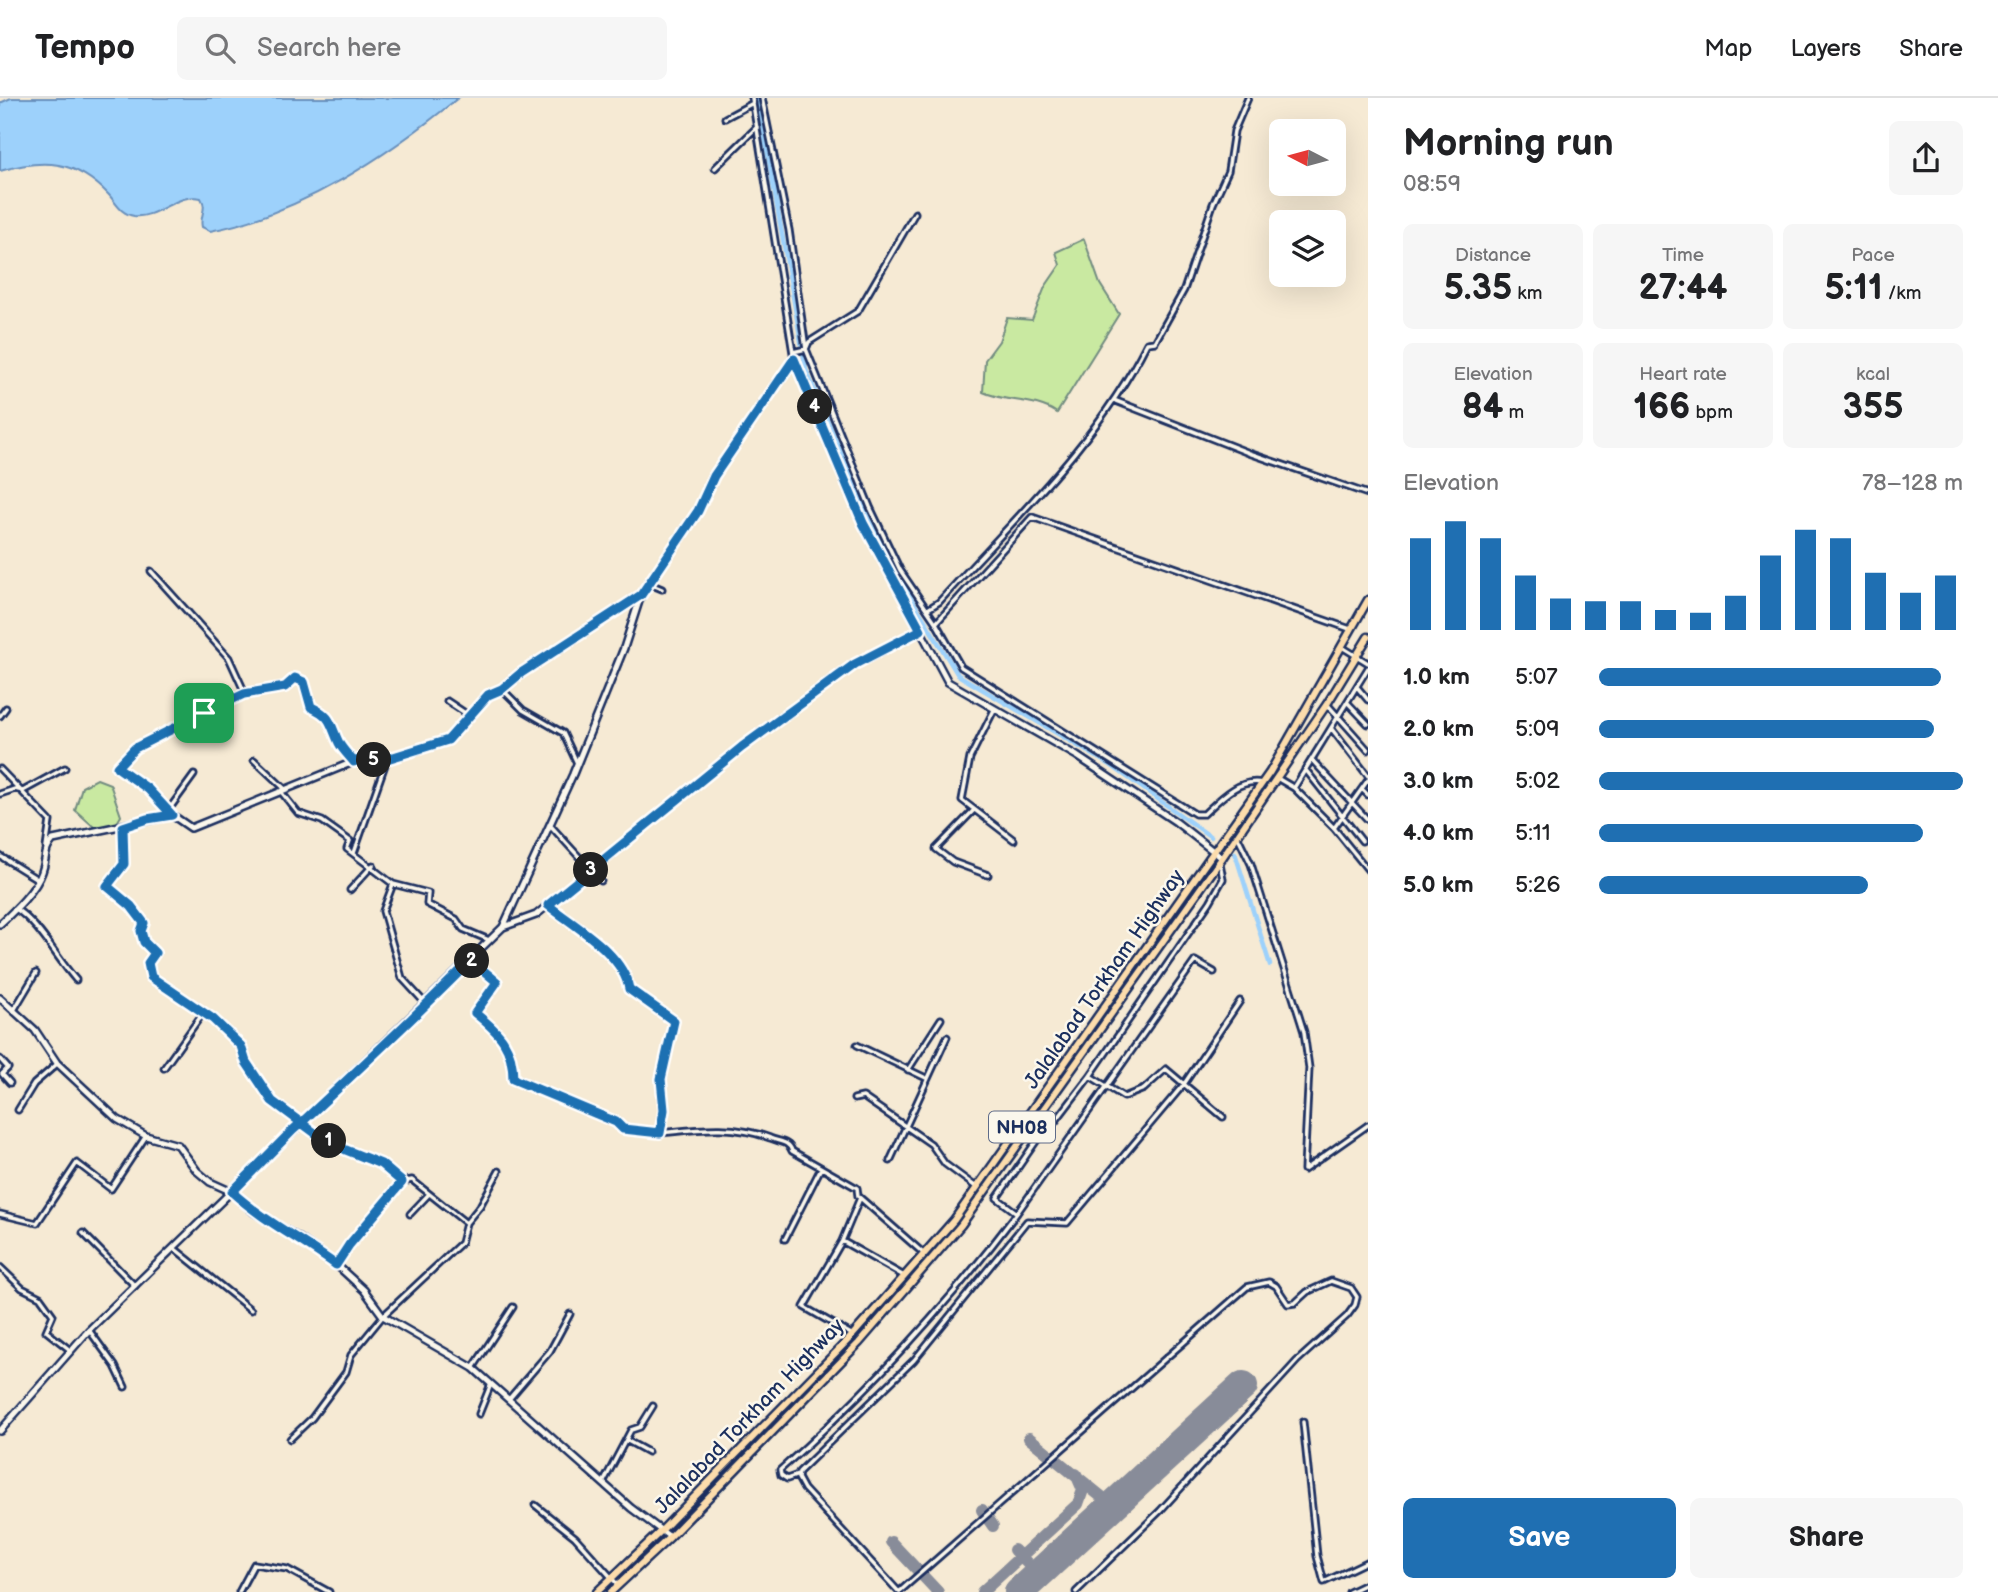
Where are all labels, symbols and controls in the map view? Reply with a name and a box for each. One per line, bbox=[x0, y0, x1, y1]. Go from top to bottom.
search box bbox=[177, 17, 667, 80]
text: Tempo bbox=[35, 28, 135, 68]
icon: search bbox=[201, 29, 239, 67]
text: Search here bbox=[257, 33, 401, 64]
text: Map bbox=[1704, 34, 1752, 63]
text: Layers bbox=[1790, 34, 1861, 63]
text: Share bbox=[1899, 34, 1963, 63]
north arrow bbox=[1269, 119, 1346, 196]
map controls bbox=[1269, 119, 1346, 287]
text: Morning run bbox=[1403, 121, 1614, 166]
button: share bbox=[1889, 121, 1963, 195]
text: 08:59 bbox=[1403, 170, 1461, 198]
button: layers bbox=[1269, 210, 1346, 287]
text: Distance bbox=[1455, 244, 1531, 267]
text: Time bbox=[1662, 244, 1704, 267]
text: Pace bbox=[1851, 244, 1895, 267]
text: 5.35 bbox=[1444, 267, 1512, 310]
text: 27:44 bbox=[1638, 267, 1728, 310]
text: 5:11 bbox=[1825, 267, 1883, 310]
text: km bbox=[1512, 282, 1542, 305]
text: /km bbox=[1883, 282, 1921, 305]
text: Elevation bbox=[1453, 363, 1533, 386]
text: Heart rate bbox=[1639, 363, 1727, 386]
text: kcal bbox=[1856, 363, 1890, 386]
text: 84 bbox=[1462, 386, 1503, 429]
text: 166 bbox=[1633, 386, 1690, 429]
text: 355 bbox=[1843, 386, 1903, 429]
pin: 4 bbox=[798, 390, 832, 424]
text: 4 bbox=[809, 395, 820, 418]
text: m bbox=[1503, 401, 1524, 424]
text: bpm bbox=[1690, 401, 1733, 424]
text: Elevation bbox=[1403, 469, 1499, 497]
text: 78–128 m bbox=[1862, 469, 1963, 497]
text: 1.0 km bbox=[1403, 663, 1470, 691]
text: 5:07 bbox=[1515, 663, 1558, 691]
pin bbox=[174, 683, 234, 743]
icon: arrive bbox=[185, 694, 223, 732]
text: 2.0 km bbox=[1403, 715, 1474, 743]
text: 5:09 bbox=[1515, 715, 1560, 743]
pin: 5 bbox=[356, 742, 392, 778]
text: 5 bbox=[368, 748, 379, 771]
text: 3.0 km bbox=[1403, 767, 1474, 795]
text: 5:02 bbox=[1515, 767, 1560, 795]
text: 4.0 km bbox=[1403, 819, 1474, 847]
text: 5:11 bbox=[1515, 819, 1551, 847]
pin: 3 bbox=[574, 852, 608, 888]
text: 3 bbox=[585, 858, 596, 881]
street label: Jalalabad Torkham Highway bbox=[1019, 864, 1190, 1094]
text: 5.0 km bbox=[1403, 871, 1474, 899]
text: 5:26 bbox=[1515, 871, 1560, 899]
pin: 2 bbox=[454, 944, 490, 978]
text: 2 bbox=[466, 949, 477, 972]
road number: NH08 bbox=[989, 1112, 1055, 1142]
pin: 1 bbox=[312, 1124, 346, 1158]
text: 1 bbox=[325, 1129, 333, 1152]
street label: Jalalabad Torkham Highway bbox=[649, 1313, 850, 1519]
button: Save bbox=[1403, 1498, 1676, 1578]
button: Share bbox=[1690, 1498, 1963, 1578]

